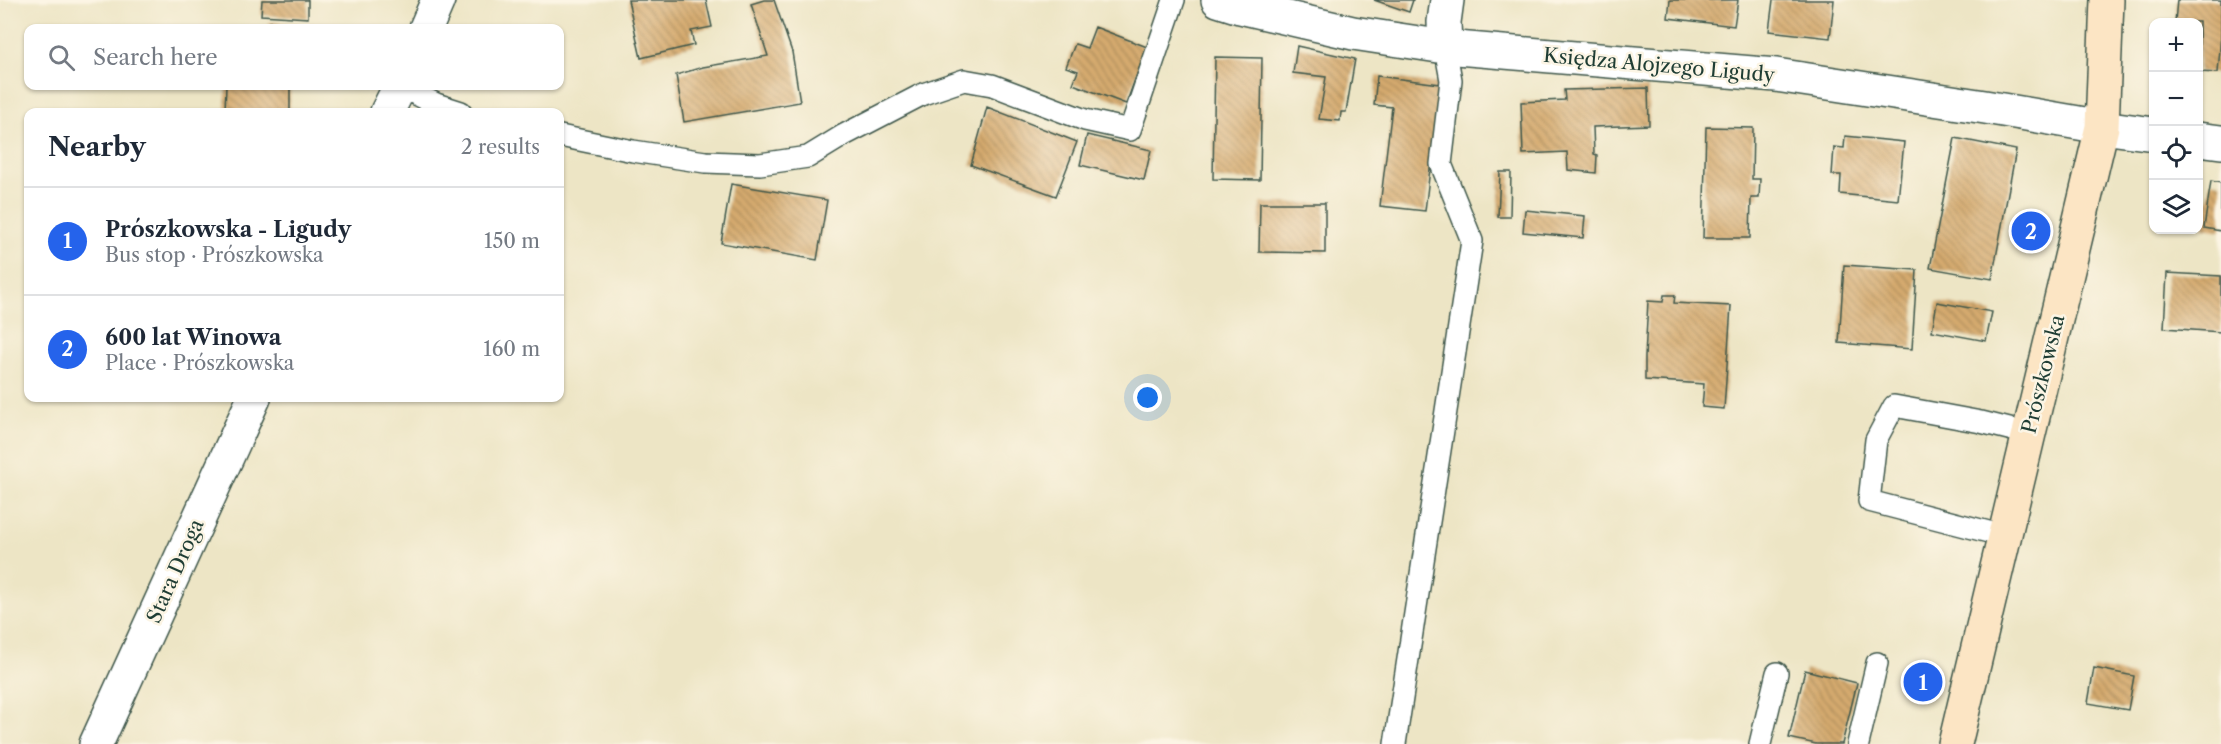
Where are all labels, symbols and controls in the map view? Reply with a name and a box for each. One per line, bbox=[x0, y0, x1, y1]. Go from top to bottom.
map controls bbox=[2149, 18, 2203, 234]
button: + bbox=[2149, 18, 2203, 72]
search box bbox=[24, 24, 564, 90]
icon: search bbox=[45, 41, 78, 74]
street label: Księdza Alojzego Ligudy bbox=[1542, 43, 1777, 87]
text: Search here bbox=[93, 44, 218, 71]
button: − bbox=[2149, 72, 2203, 126]
button: locate bbox=[2149, 126, 2203, 180]
text: Nearby bbox=[48, 131, 146, 163]
text: 2 results bbox=[461, 135, 540, 159]
button: layers bbox=[2149, 180, 2203, 234]
pin: 2 bbox=[2012, 208, 2050, 254]
text: Prószkowska - Ligudy bbox=[105, 216, 351, 243]
text: 1 bbox=[63, 229, 72, 253]
text: 150 m bbox=[484, 229, 540, 253]
text: Bus stop · Prószkowska bbox=[105, 243, 324, 267]
street label: Prószkowska bbox=[2017, 312, 2069, 436]
text: 600 lat Winowa bbox=[105, 324, 282, 351]
text: 2 bbox=[62, 337, 73, 361]
text: 160 m bbox=[483, 337, 540, 361]
text: Place · Prószkowska bbox=[105, 351, 294, 375]
your location bbox=[1133, 383, 1162, 412]
street label: Stara Droga bbox=[141, 515, 209, 627]
pin: 1 bbox=[1904, 660, 1942, 704]

